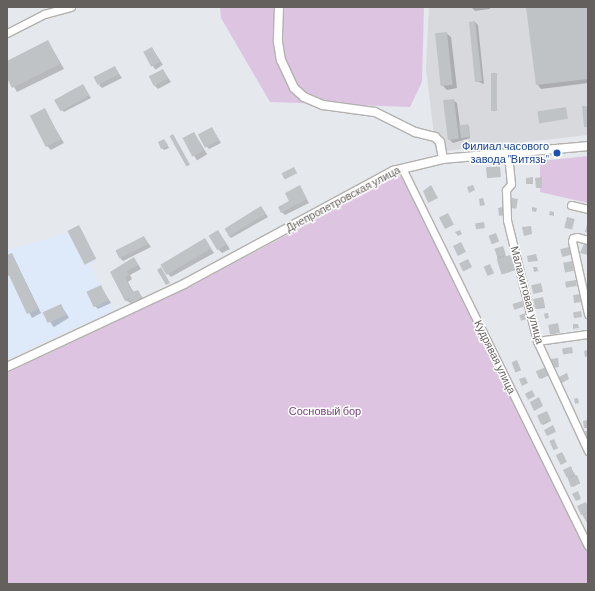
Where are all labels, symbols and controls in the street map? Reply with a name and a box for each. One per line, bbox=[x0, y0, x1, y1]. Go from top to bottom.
place label: Филиал часового завода "Витязь" bbox=[462, 140, 549, 166]
marker: Филиал часового завода "Витязь" bbox=[552, 148, 562, 158]
street label: Днепропетровская улица bbox=[284, 163, 402, 235]
street label: Малахитовая улица bbox=[508, 245, 546, 345]
street label: Кудрявая улица bbox=[472, 318, 518, 396]
park label: Сосновый бор bbox=[289, 404, 361, 418]

